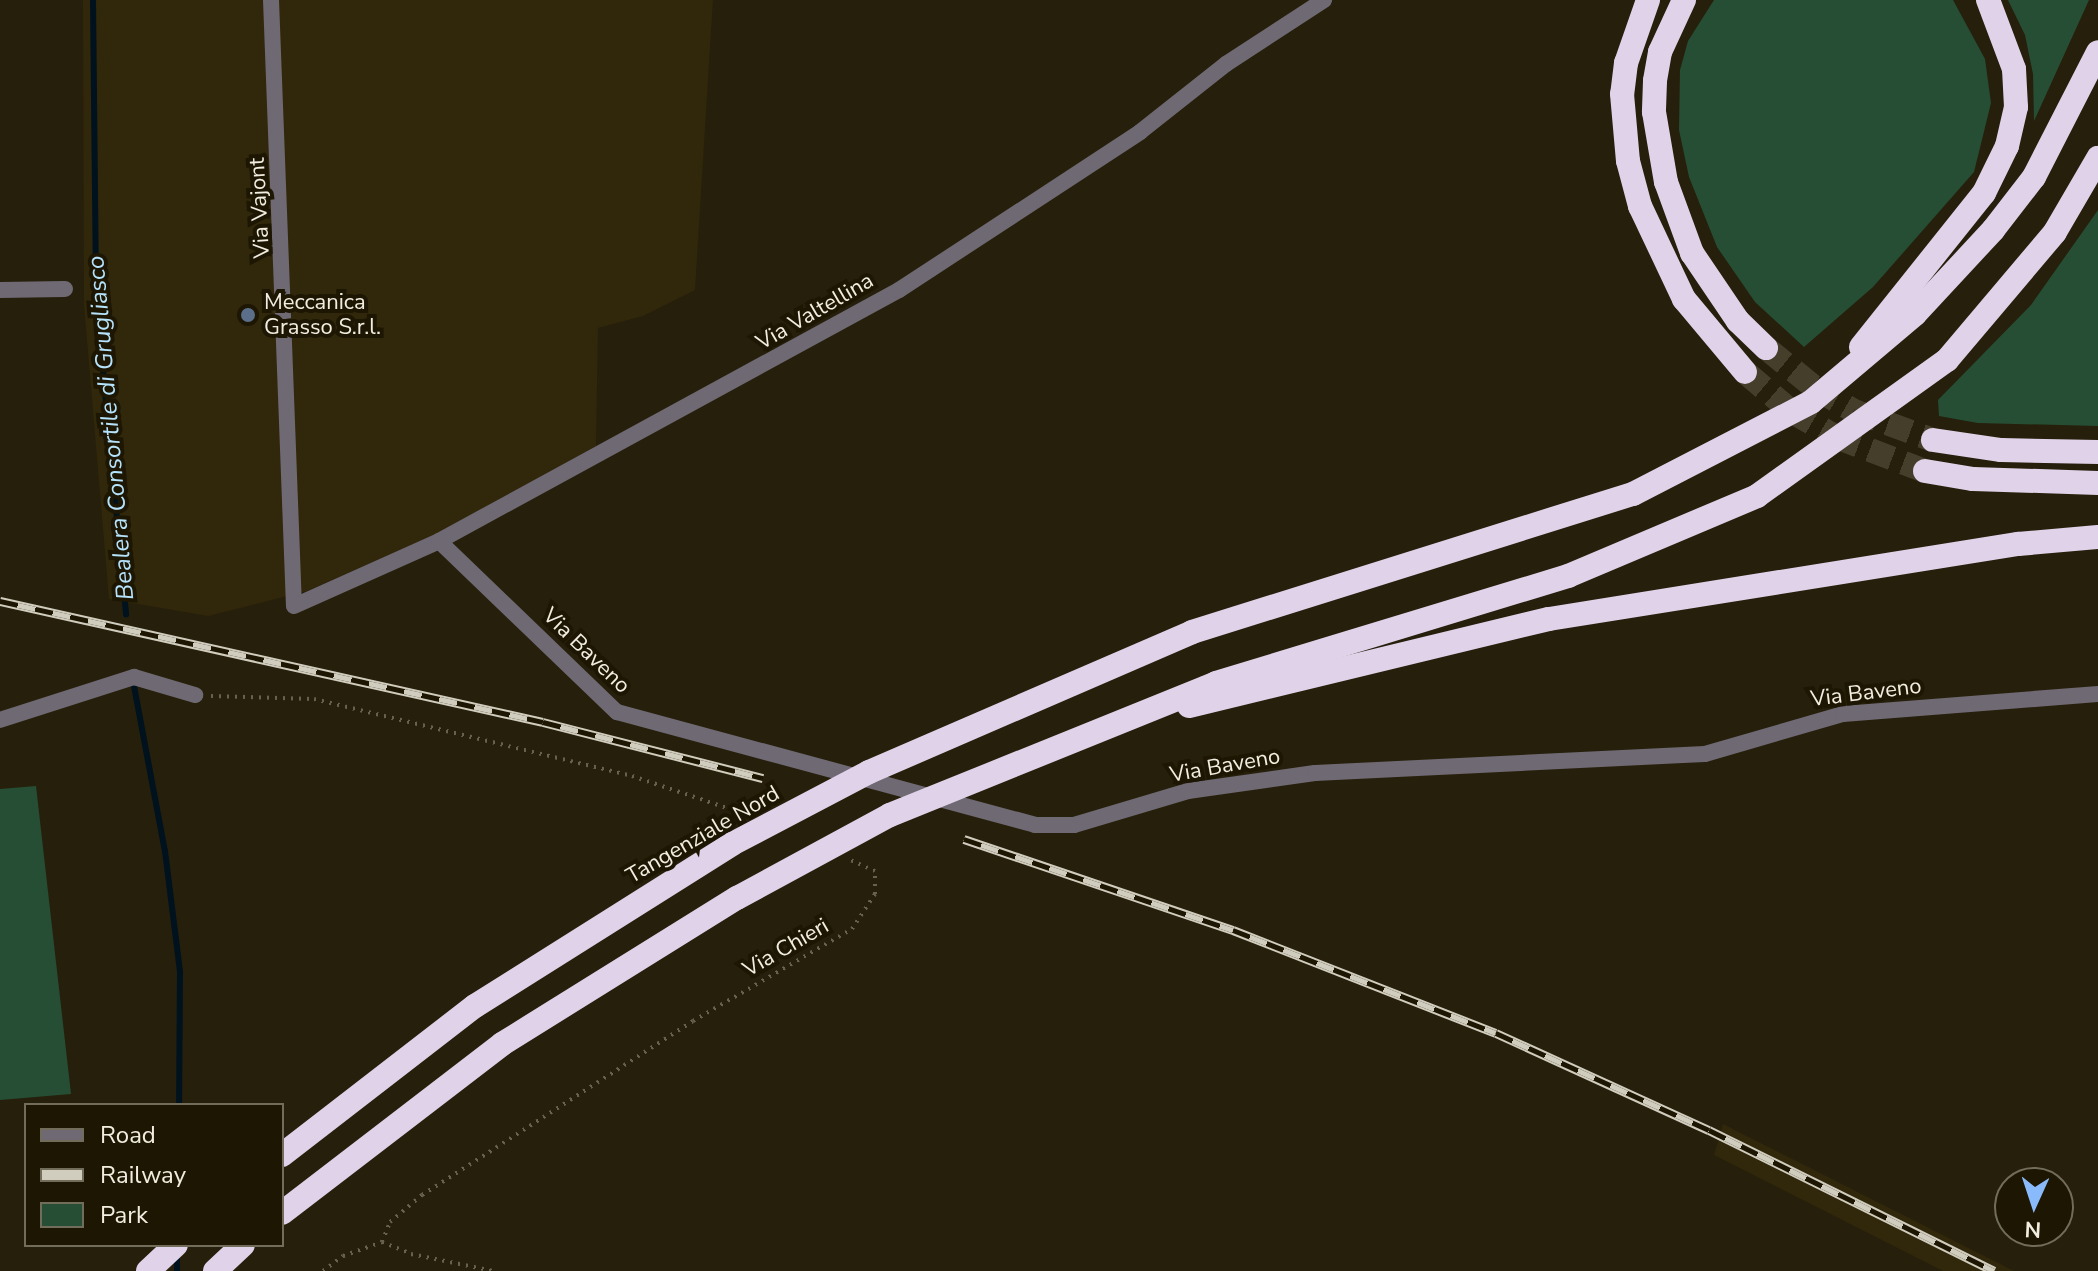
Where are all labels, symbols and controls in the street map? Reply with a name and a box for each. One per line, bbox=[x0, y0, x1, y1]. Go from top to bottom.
street label: Via Vajont bbox=[244, 157, 276, 259]
water label: Bealera Consortile di Grugliasco bbox=[82, 255, 140, 601]
street label: Via Valtellina bbox=[752, 268, 878, 356]
place label: Meccanica Grasso S.r.l. bbox=[264, 289, 381, 340]
marker: Meccanica Grasso S.r.l. bbox=[239, 306, 257, 324]
street label: Via Baveno bbox=[537, 603, 635, 699]
street label: Via Baveno bbox=[1809, 673, 1923, 713]
street label: Via Baveno bbox=[1168, 743, 1282, 789]
street label: Tangenziale Nord bbox=[622, 780, 784, 890]
street label: Via Chieri bbox=[738, 913, 834, 983]
legend bbox=[24, 1103, 284, 1247]
text: Road bbox=[100, 1119, 156, 1151]
text: Railway bbox=[100, 1159, 186, 1191]
north arrow bbox=[1994, 1167, 2074, 1247]
text: Park bbox=[100, 1199, 148, 1231]
text: N bbox=[2024, 1214, 2042, 1244]

